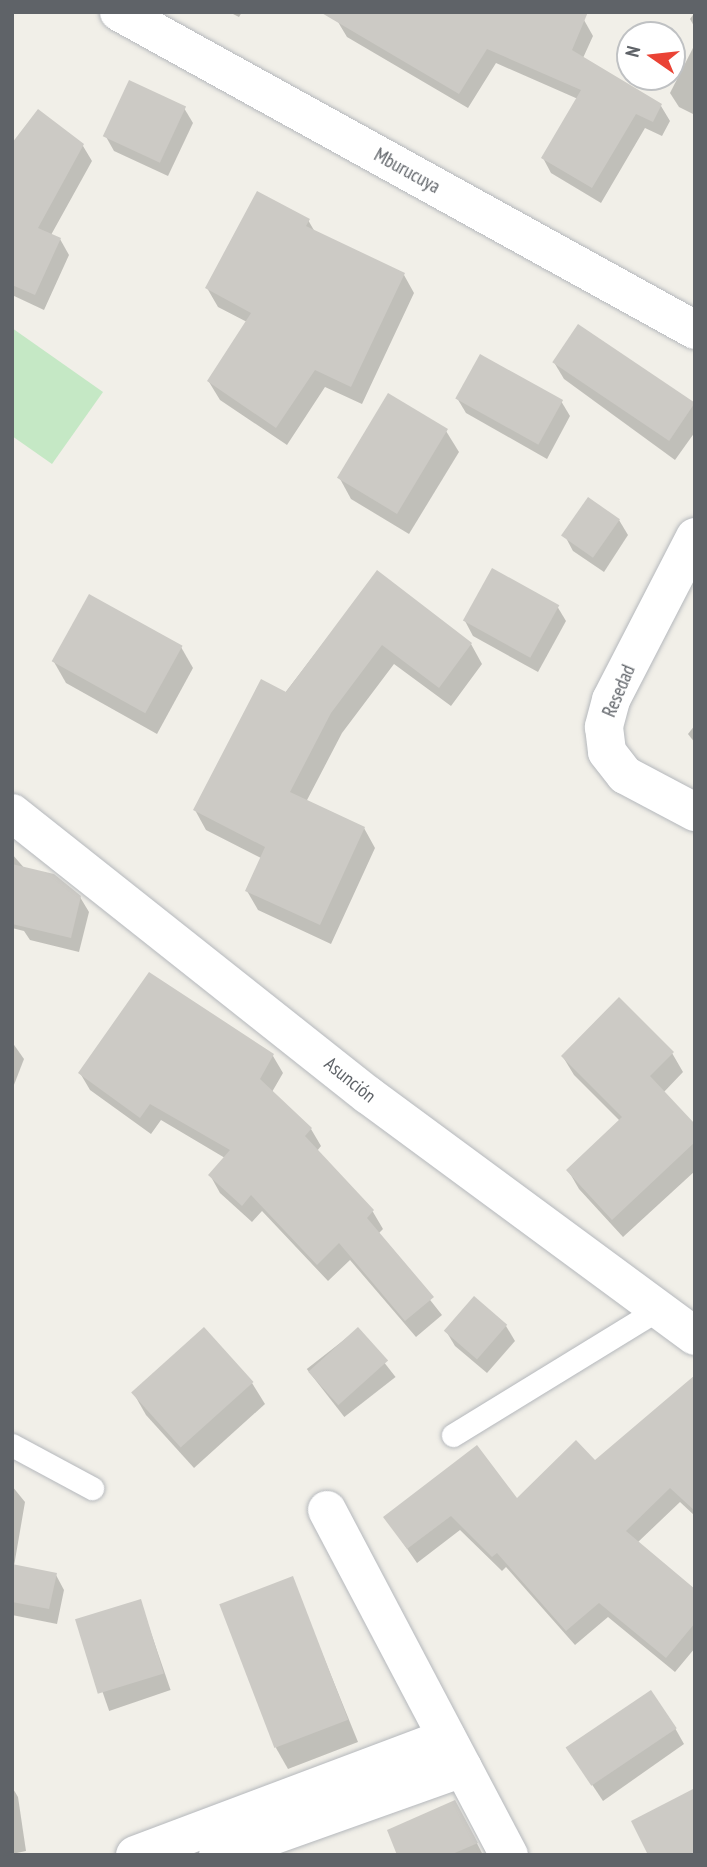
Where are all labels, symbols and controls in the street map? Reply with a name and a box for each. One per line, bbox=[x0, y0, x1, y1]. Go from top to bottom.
north arrow bbox=[616, 21, 686, 91]
text: N bbox=[620, 44, 645, 59]
street label: Mburucuya bbox=[370, 144, 444, 198]
street label: Resedad bbox=[598, 661, 640, 721]
street label: Asunción bbox=[320, 1052, 380, 1108]

